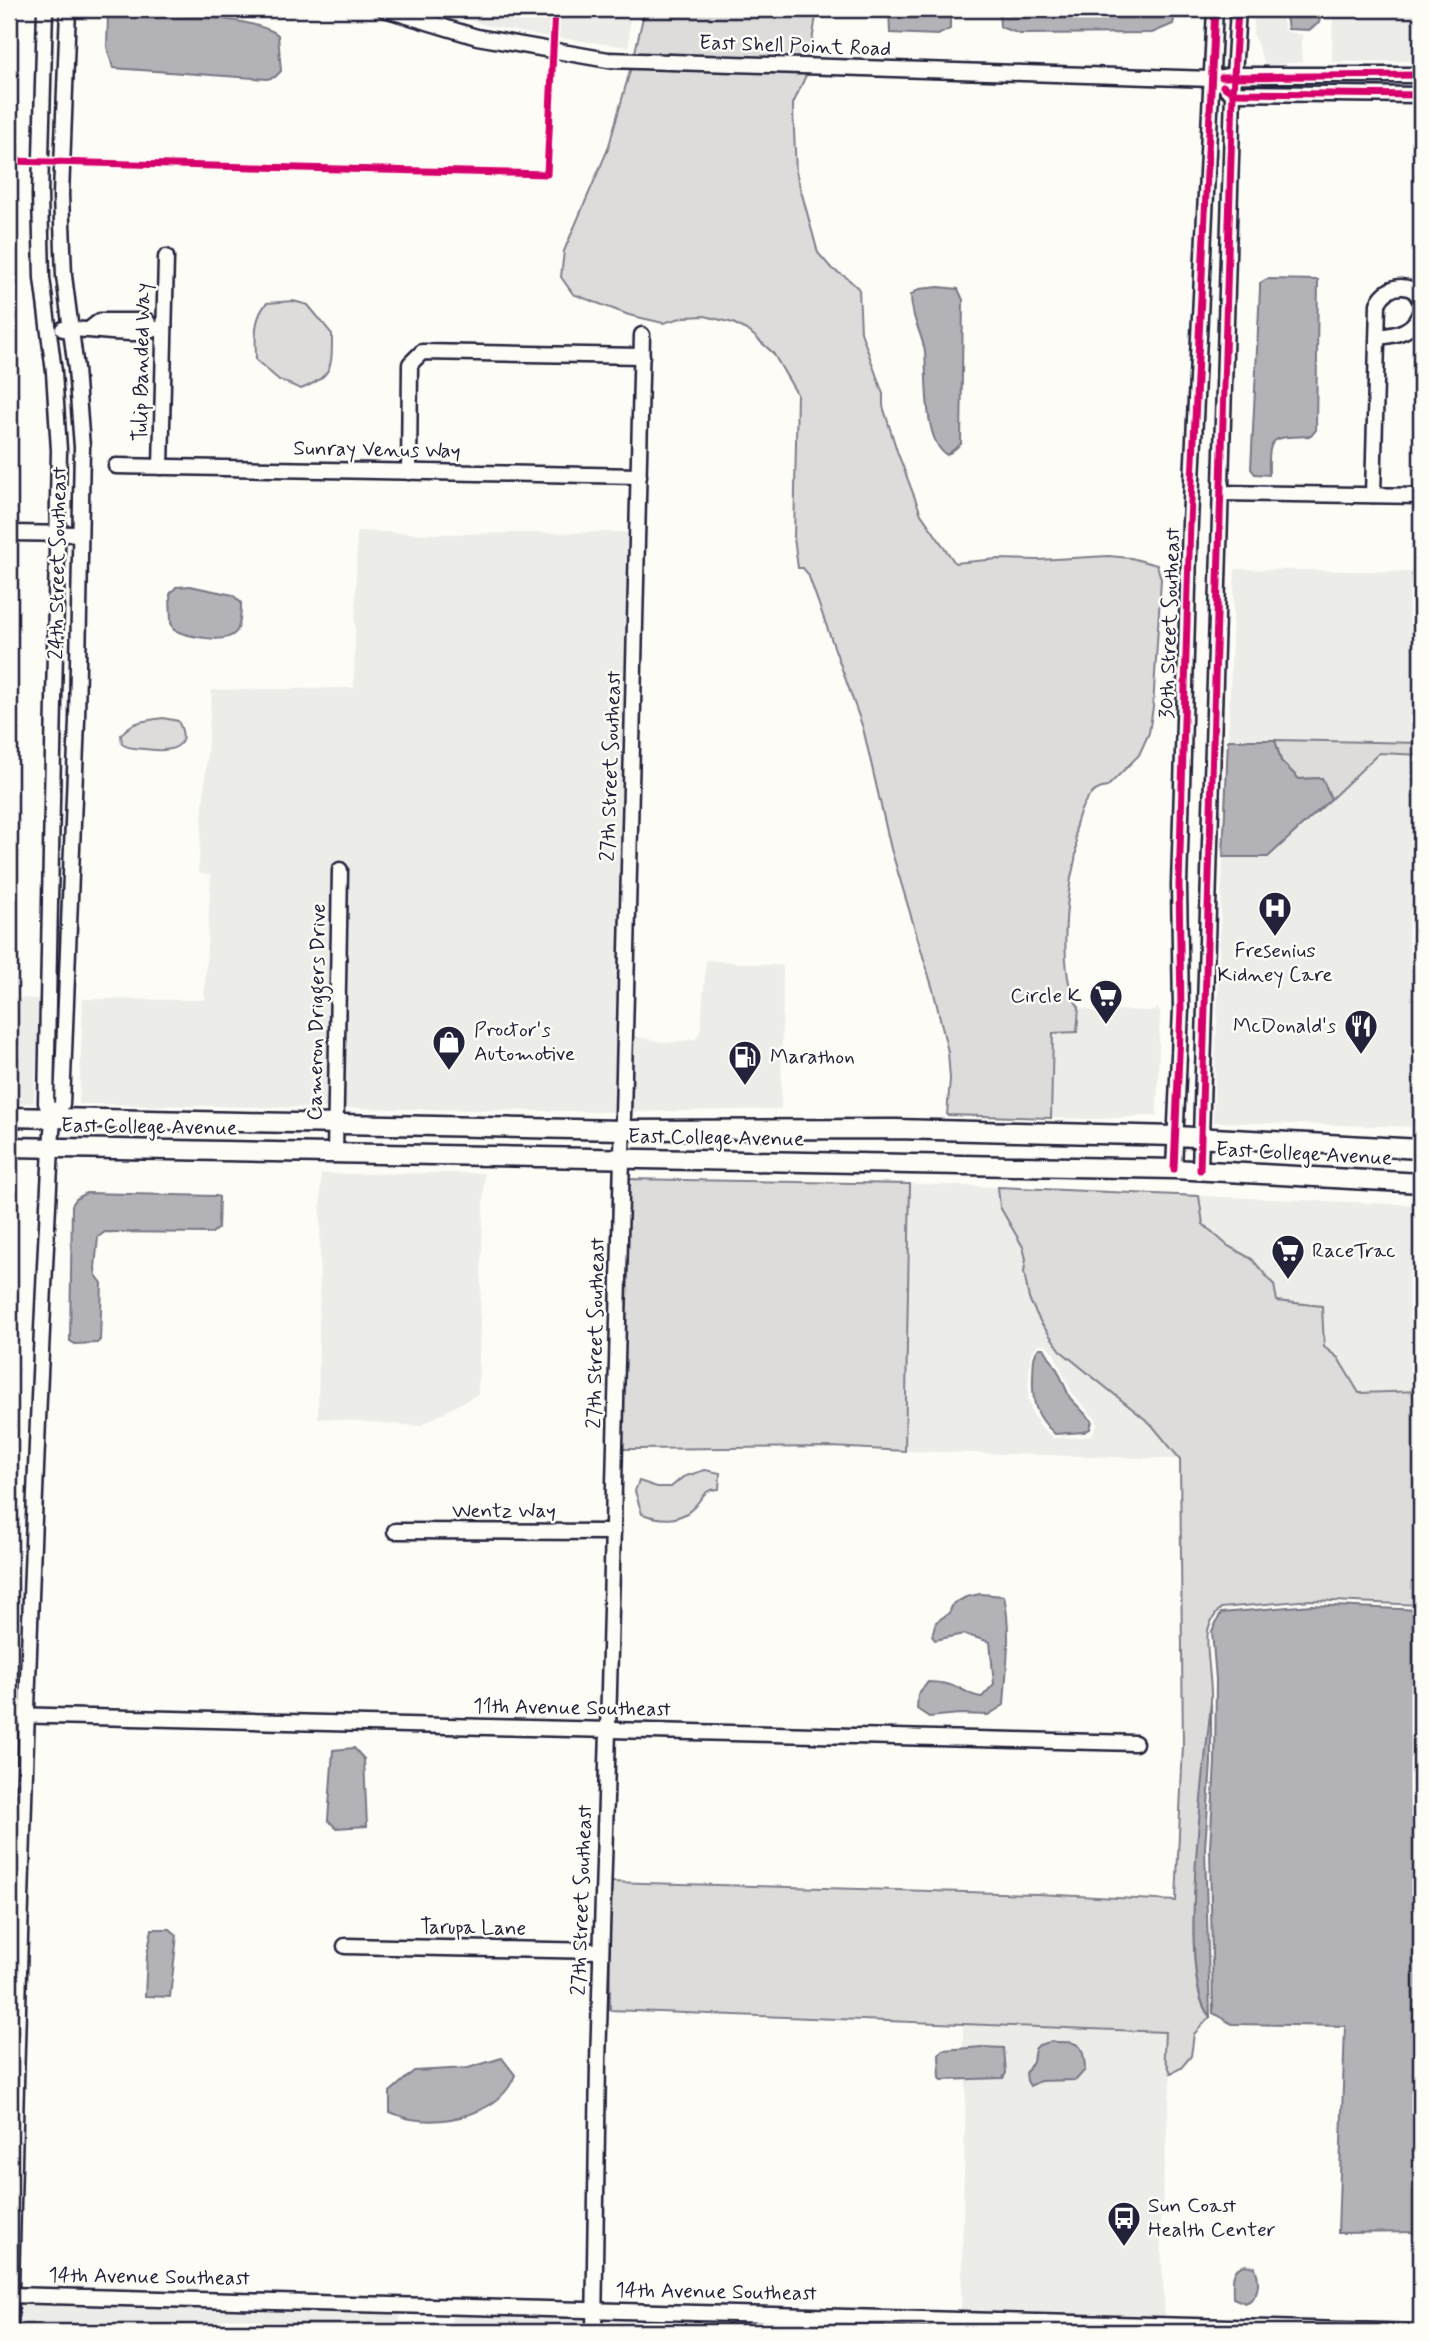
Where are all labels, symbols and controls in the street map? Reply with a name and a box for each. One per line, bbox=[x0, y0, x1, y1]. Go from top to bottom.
street label: East Shell Point Road bbox=[698, 29, 892, 63]
street label: Tulip Banded Way bbox=[127, 282, 157, 442]
street label: Sunray Venus Way bbox=[293, 435, 461, 465]
street label: 24th Street Southeast bbox=[42, 466, 74, 660]
street label: 30th Street Southeast bbox=[1153, 526, 1187, 719]
street label: 27th Street Southeast bbox=[594, 670, 628, 862]
hospital icon: Fresenius Kidney Care bbox=[1256, 889, 1294, 938]
street label: Cameron Driggers Drive bbox=[301, 903, 335, 1121]
place label: Fresenius Kidney Care bbox=[1217, 937, 1333, 989]
supermarket icon: Circle K bbox=[1087, 977, 1125, 1026]
place label: Circle K bbox=[1010, 982, 1082, 1010]
restaurant icon: McDonald's bbox=[1342, 1007, 1380, 1056]
place label: McDonald's bbox=[1233, 1012, 1336, 1040]
place label: Proctor's Automotive bbox=[474, 1016, 575, 1068]
shop icon: Proctor's Automotive bbox=[430, 1023, 468, 1072]
fuel station icon: Marathon bbox=[726, 1038, 764, 1087]
place label: Marathon bbox=[770, 1043, 855, 1071]
street label: East College Avenue bbox=[61, 1111, 237, 1143]
street label: East College Avenue bbox=[628, 1122, 804, 1154]
street label: East College Avenue bbox=[1215, 1135, 1393, 1173]
supermarket icon: RaceTrac bbox=[1269, 1232, 1307, 1281]
street label: 27th Street Southeast bbox=[580, 1237, 612, 1429]
place label: RaceTrac bbox=[1312, 1237, 1396, 1265]
street label: Wentz Way bbox=[452, 1497, 556, 1525]
street label: 11th Avenue Southeast bbox=[473, 1692, 672, 1724]
street label: 27th Street Southeast bbox=[565, 1804, 599, 1996]
street label: Tarupa Lane bbox=[420, 1913, 526, 1943]
place label: Sun Coast Health Center bbox=[1148, 2192, 1276, 2244]
bus stop icon: Sun Coast Health Center bbox=[1105, 2199, 1143, 2248]
street label: 14th Avenue Southeast bbox=[48, 2261, 250, 2293]
street label: 14th Avenue Southeast bbox=[615, 2276, 817, 2308]

